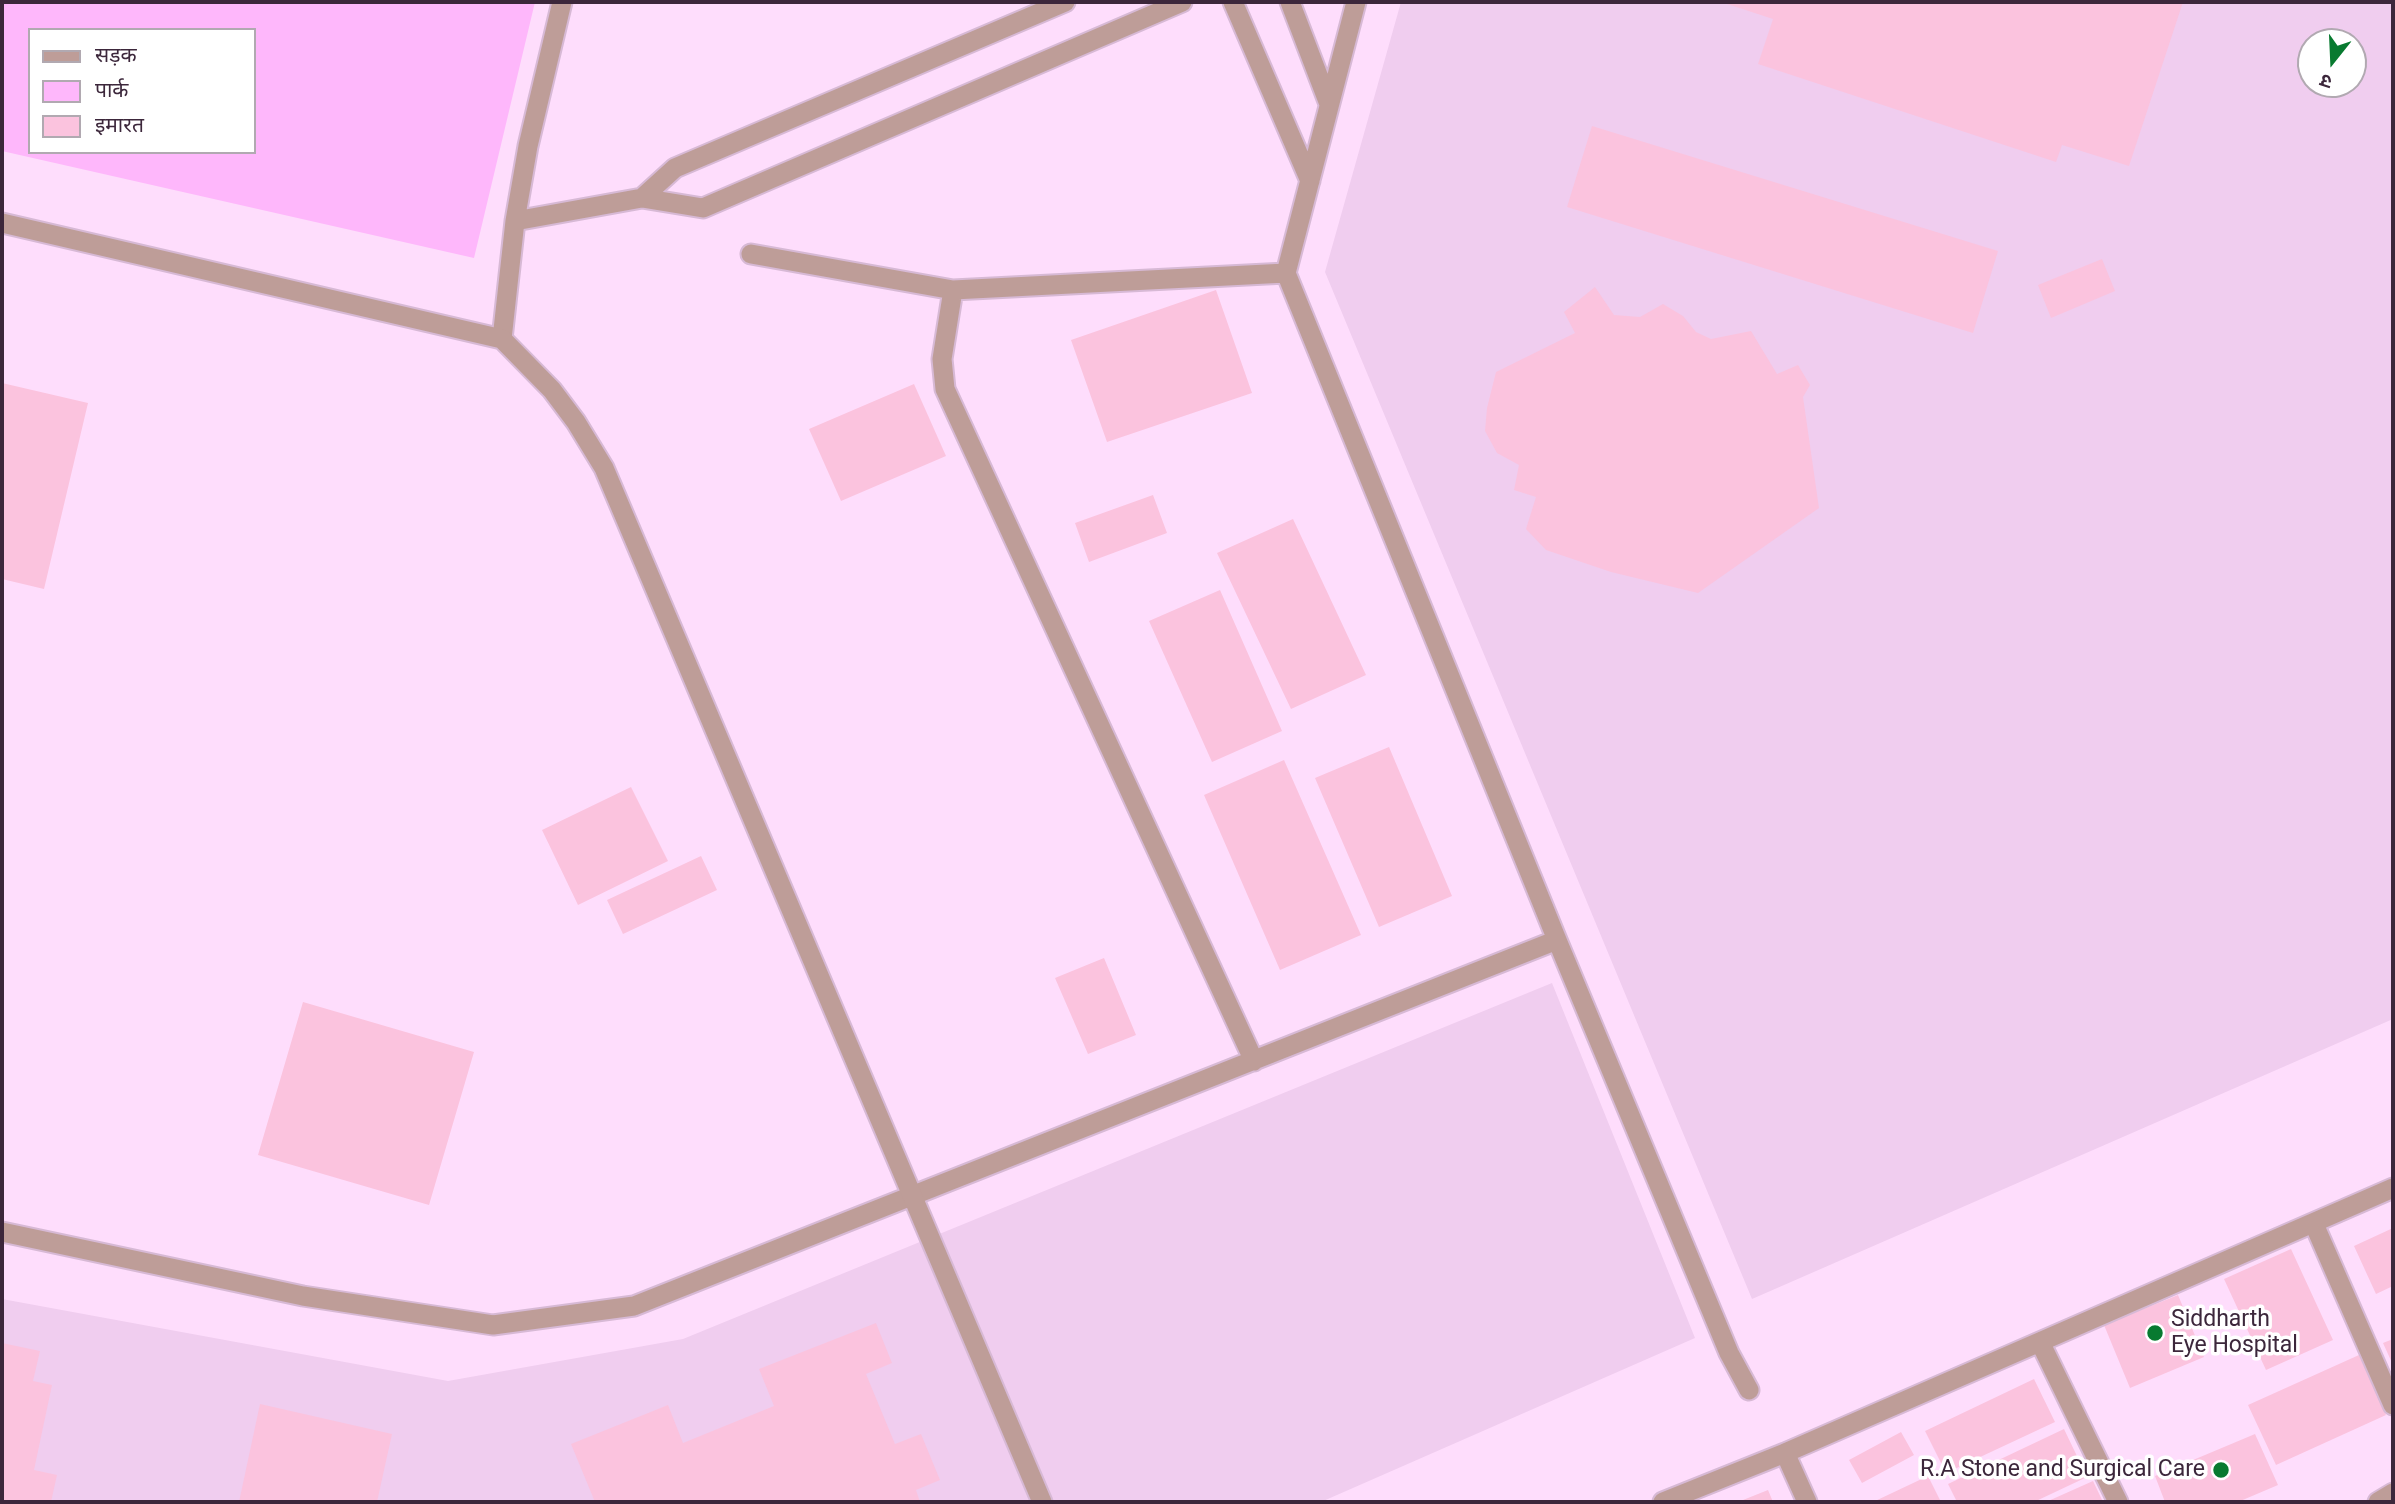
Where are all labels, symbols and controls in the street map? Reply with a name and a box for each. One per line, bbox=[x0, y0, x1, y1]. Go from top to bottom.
legend bbox=[28, 28, 256, 154]
north arrow bbox=[2297, 28, 2367, 98]
text: सड़क bbox=[95, 43, 137, 67]
text: उ bbox=[2317, 69, 2335, 94]
text: पार्क bbox=[95, 78, 129, 102]
text: इमारत bbox=[95, 113, 144, 137]
place label: Siddharth Eye Hospital bbox=[2171, 1306, 2298, 1360]
marker: Siddharth Eye Hospital bbox=[2145, 1323, 2165, 1343]
place label: R.A Stone and Surgical Care bbox=[1920, 1456, 2205, 1484]
marker: R.A Stone and Surgical Care bbox=[2211, 1460, 2231, 1480]

